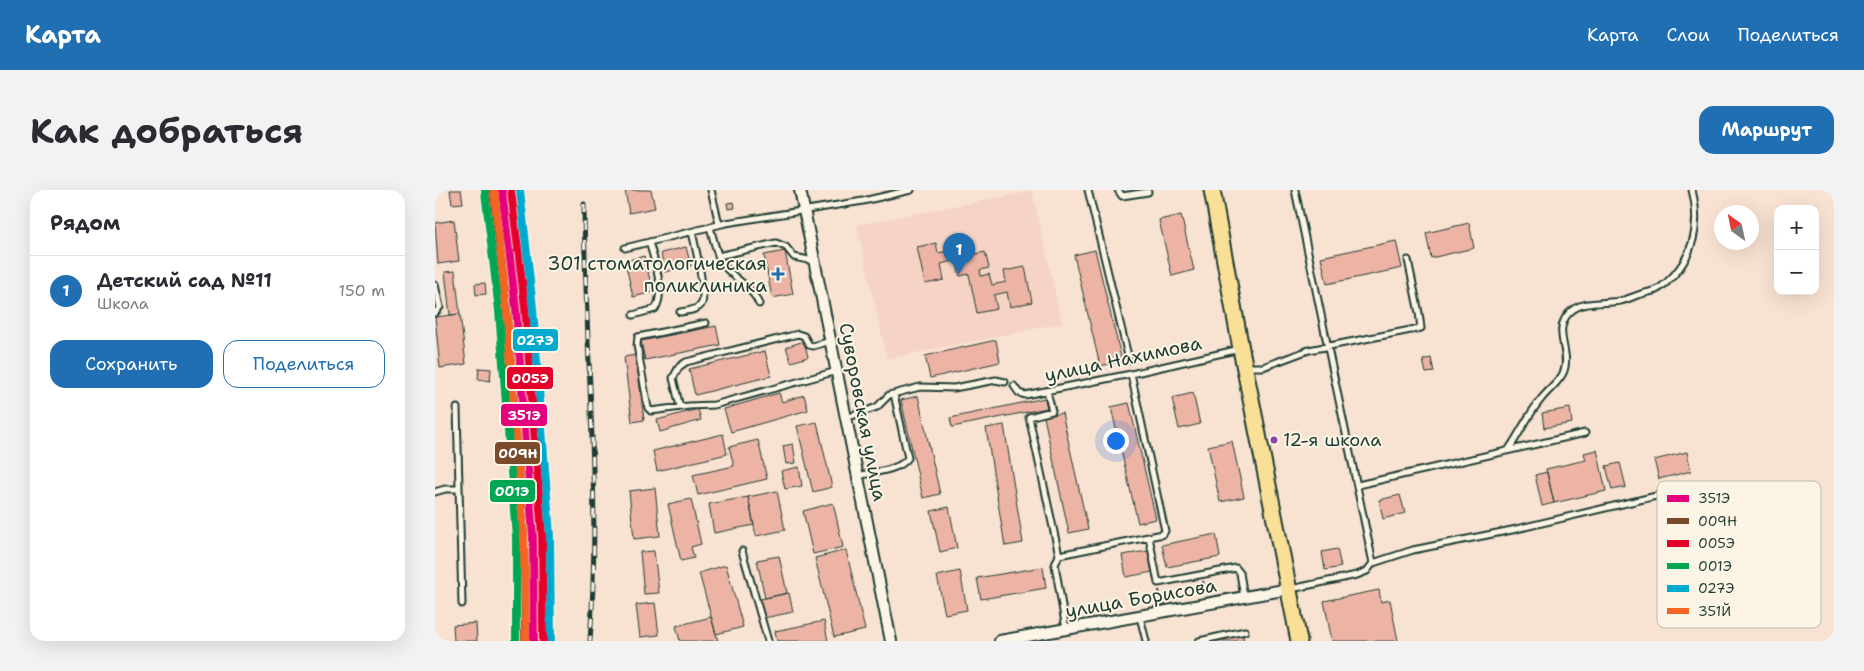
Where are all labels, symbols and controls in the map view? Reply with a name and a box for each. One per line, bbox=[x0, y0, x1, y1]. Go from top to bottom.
text: Карта bbox=[25, 19, 101, 51]
text: Карта bbox=[1587, 23, 1638, 47]
text: Слои bbox=[1666, 23, 1710, 47]
text: Поделиться bbox=[1738, 23, 1839, 47]
button: Маршрут bbox=[1699, 106, 1834, 154]
text: Как добраться bbox=[30, 107, 303, 154]
north arrow bbox=[1714, 205, 1759, 250]
map controls bbox=[1774, 205, 1819, 295]
button: + bbox=[1774, 205, 1819, 250]
text: Рядом bbox=[50, 209, 120, 237]
pin: 1 bbox=[943, 233, 975, 274]
button: − bbox=[1774, 250, 1819, 295]
place label: 301 стоматологическая поликлиника bbox=[547, 251, 767, 298]
marker: 301 стоматологическая поликлиника bbox=[771, 267, 785, 281]
text: Детский сад №11 bbox=[97, 268, 272, 293]
text: 1 bbox=[62, 280, 70, 301]
text: 150 m bbox=[338, 280, 385, 301]
text: Школа bbox=[97, 293, 149, 314]
street label: Суворовская улица bbox=[833, 321, 893, 503]
line badge: 027Э bbox=[512, 328, 559, 352]
street label: улица Нахимова bbox=[1042, 330, 1204, 388]
text: 027Э bbox=[516, 331, 554, 349]
button: Сохранить bbox=[50, 340, 213, 388]
button: Поделиться bbox=[223, 340, 385, 388]
line badge: 005Э bbox=[506, 366, 554, 390]
text: 005Э bbox=[511, 369, 549, 387]
line badge: 351Э bbox=[500, 403, 548, 427]
text: 351Э bbox=[507, 406, 541, 424]
your location bbox=[1103, 428, 1129, 454]
place label: 12-я школа bbox=[1283, 428, 1381, 452]
marker: 12-я школа bbox=[1269, 435, 1279, 445]
line badge: 009Н bbox=[494, 441, 541, 465]
text: 009Н bbox=[498, 444, 538, 462]
line badge: 001Э bbox=[489, 479, 536, 503]
legend bbox=[1657, 481, 1821, 628]
text: 001Э bbox=[495, 482, 529, 500]
text: 351Э bbox=[1698, 489, 1730, 507]
text: 009Н bbox=[1698, 512, 1737, 530]
text: 005Э bbox=[1698, 534, 1735, 552]
text: 001Э bbox=[1698, 557, 1732, 575]
street label: улица Борисова bbox=[1063, 572, 1219, 624]
text: 027Э bbox=[1698, 579, 1735, 597]
text: 351Й bbox=[1698, 602, 1731, 620]

